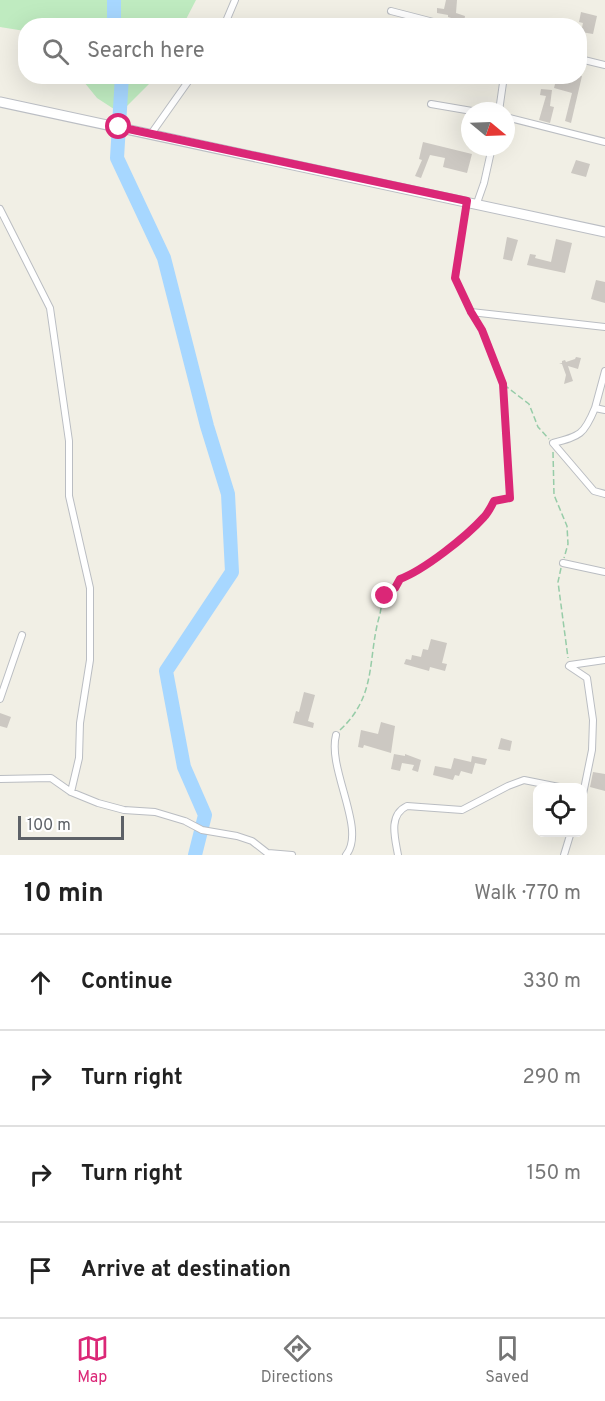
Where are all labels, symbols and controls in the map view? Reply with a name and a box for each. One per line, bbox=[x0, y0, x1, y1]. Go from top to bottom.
search box bbox=[18, 18, 587, 84]
icon: search bbox=[39, 35, 72, 68]
text: Search here bbox=[87, 38, 205, 65]
north arrow bbox=[461, 102, 515, 156]
route start bbox=[105, 113, 131, 139]
route end bbox=[371, 582, 397, 608]
map controls bbox=[533, 783, 587, 837]
button: locate bbox=[533, 783, 587, 837]
scale bar bbox=[18, 813, 124, 840]
text: 100 m bbox=[27, 816, 71, 836]
text: 10 min bbox=[24, 878, 104, 911]
text: Walk · 770 m bbox=[474, 881, 581, 907]
icon: ahead bbox=[24, 966, 57, 999]
text: Continue bbox=[81, 969, 172, 996]
text: 330 m bbox=[523, 969, 581, 995]
icon: right bbox=[24, 1062, 57, 1095]
text: Turn right bbox=[81, 1065, 183, 1092]
text: 290 m bbox=[523, 1065, 581, 1091]
icon: right bbox=[24, 1158, 57, 1191]
text: Turn right bbox=[81, 1161, 183, 1188]
text: 150 m bbox=[527, 1161, 581, 1187]
icon: arrive bbox=[24, 1254, 57, 1287]
text: Arrive at destination bbox=[81, 1257, 291, 1284]
tab: Map bbox=[76, 1332, 109, 1388]
tab: Directions bbox=[261, 1332, 333, 1388]
tab: Saved bbox=[485, 1332, 529, 1388]

